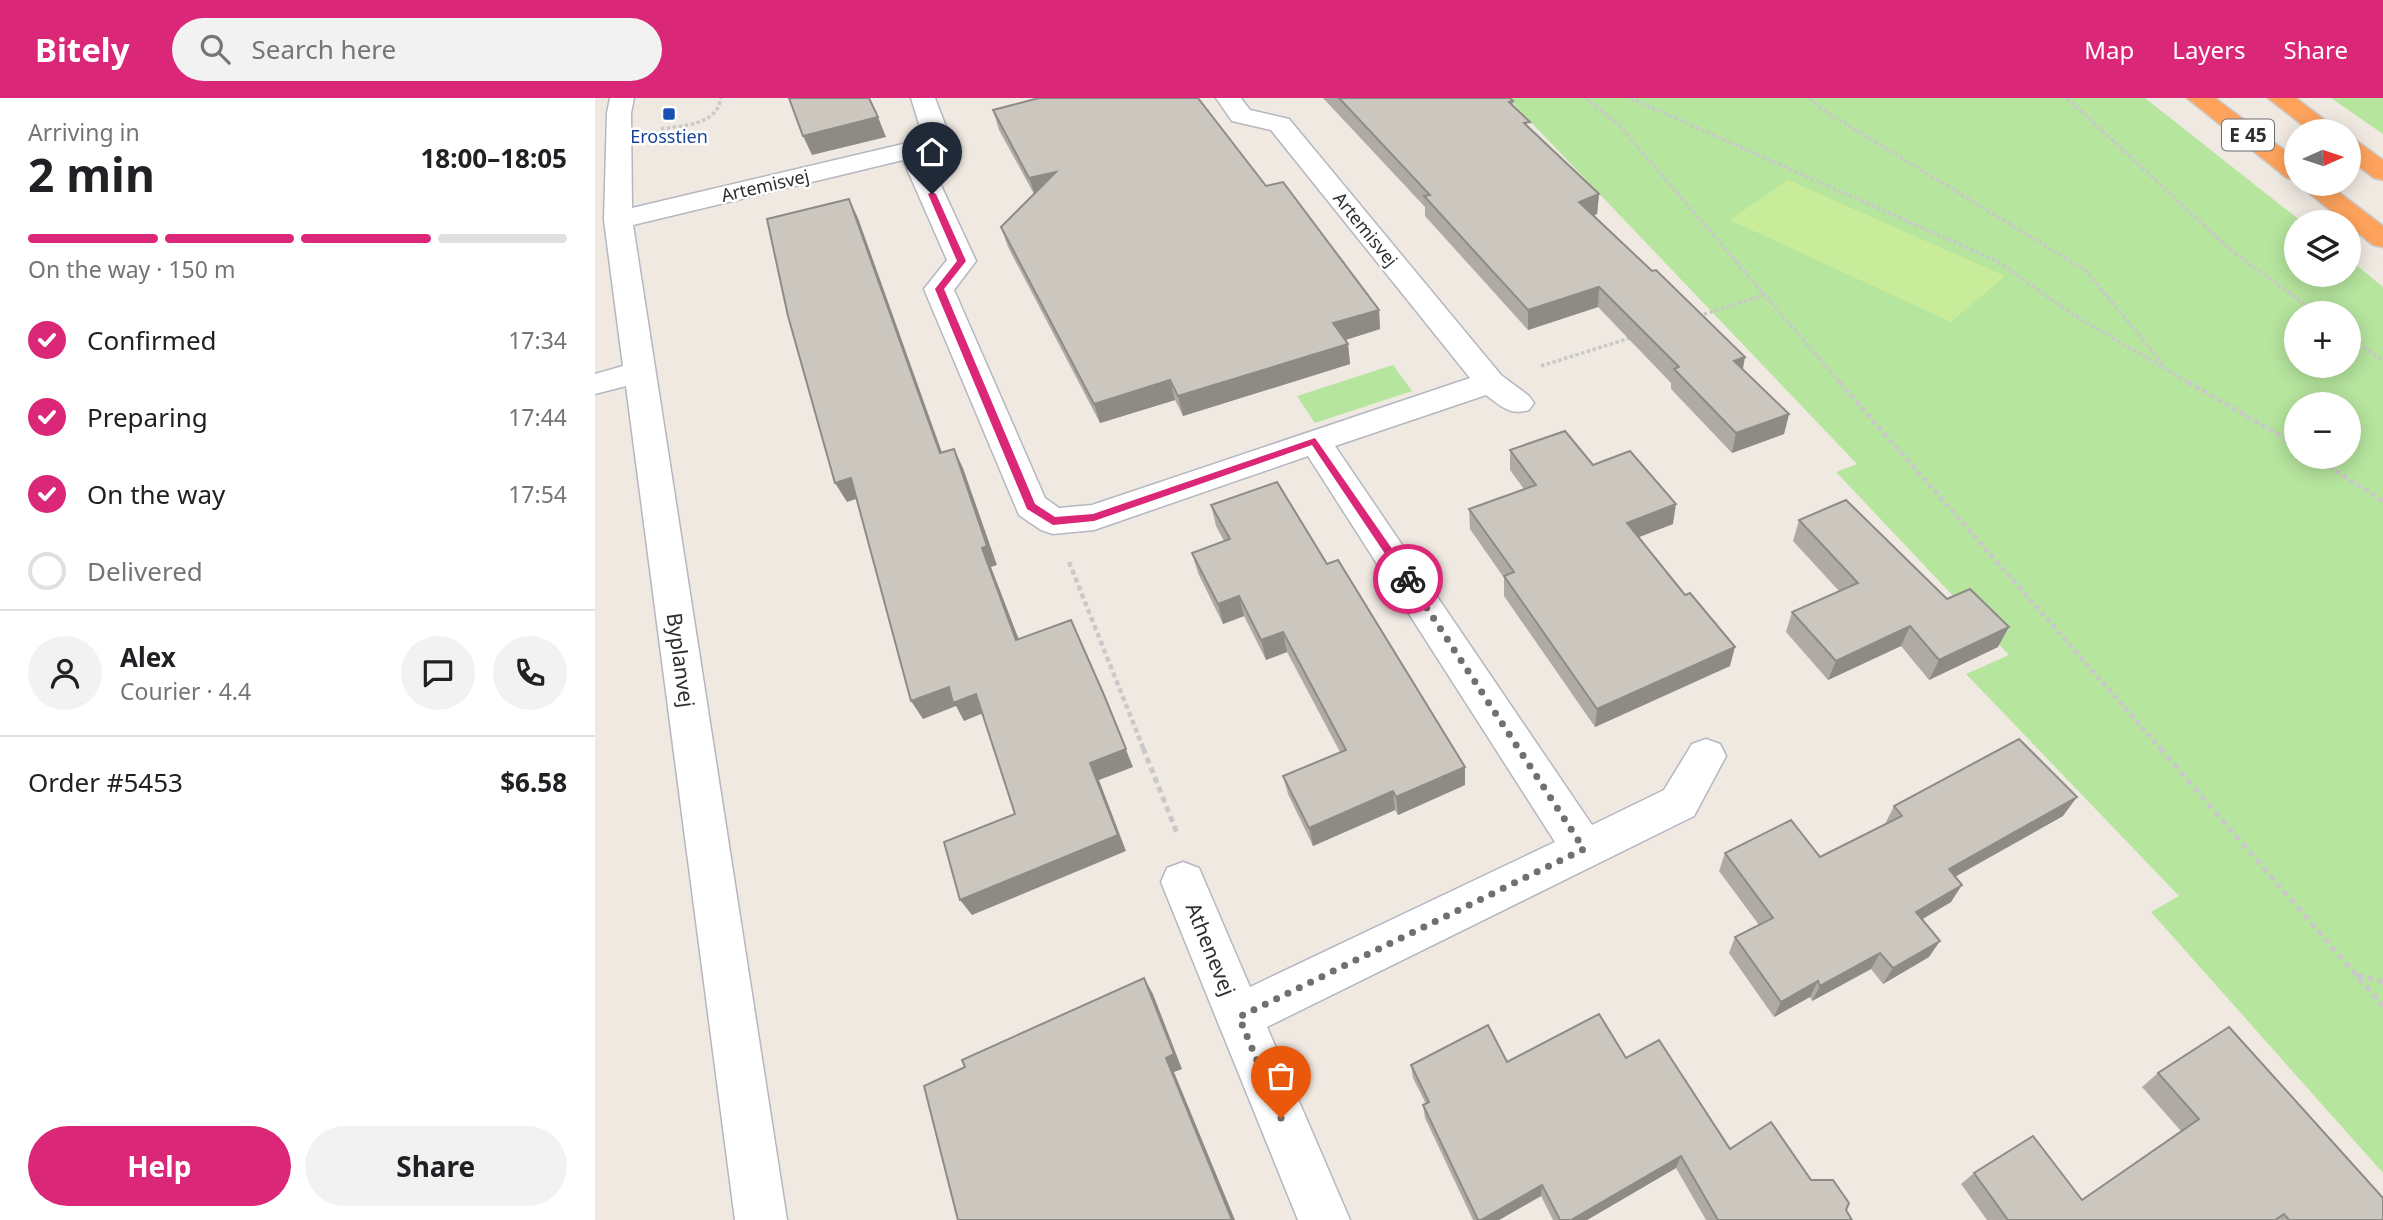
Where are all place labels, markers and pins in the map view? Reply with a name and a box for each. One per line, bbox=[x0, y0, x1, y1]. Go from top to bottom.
marker: Erosstien bbox=[661, 106, 677, 122]
pin bbox=[902, 122, 962, 194]
place label: Erosstien bbox=[630, 124, 708, 148]
pin bbox=[1251, 1046, 1311, 1118]

